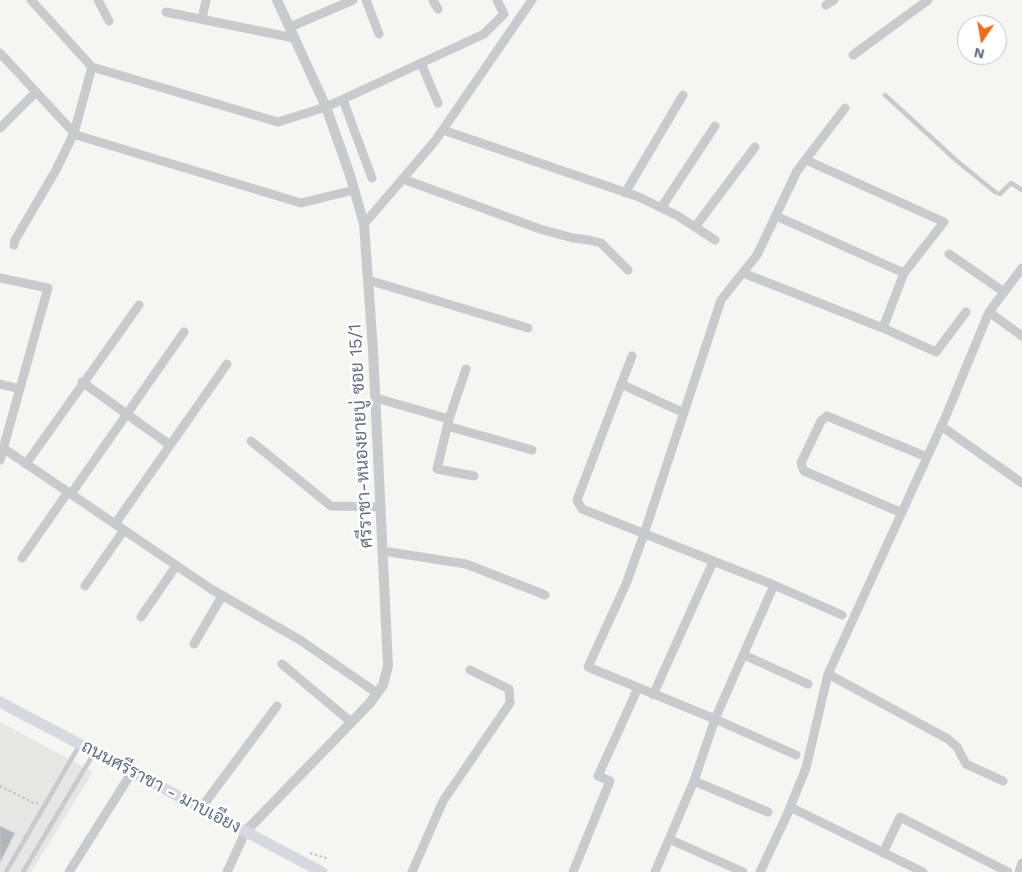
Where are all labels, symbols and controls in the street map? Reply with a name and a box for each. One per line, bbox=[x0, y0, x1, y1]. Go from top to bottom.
north arrow bbox=[957, 15, 1007, 65]
text: N bbox=[972, 45, 986, 63]
street label: ศรีราชา-หนองยายบู่ ซอย 15/1 bbox=[344, 323, 378, 549]
street label: ถนนศรีราชา - มาบเอียง bbox=[78, 736, 244, 838]

